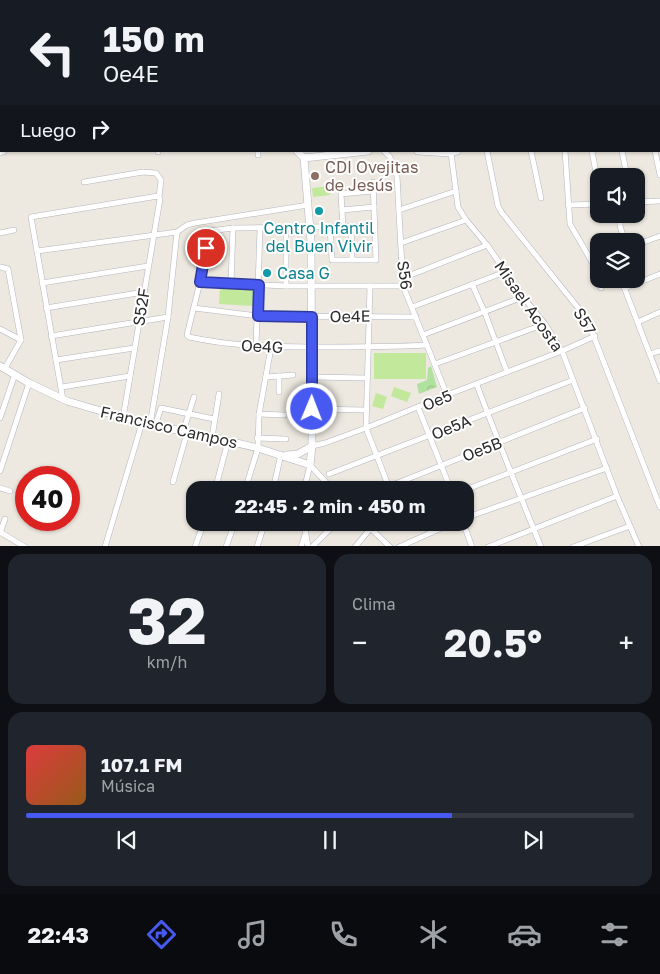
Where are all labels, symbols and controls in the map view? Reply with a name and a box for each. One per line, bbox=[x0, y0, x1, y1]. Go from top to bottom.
text: 150 m bbox=[103, 18, 205, 60]
icon: left bbox=[20, 20, 85, 85]
text: Oe4E bbox=[103, 60, 159, 87]
icon: right bbox=[86, 115, 114, 143]
text: Luego bbox=[20, 118, 76, 141]
place label: CDI Ovejitas de Jesús bbox=[325, 157, 418, 195]
map controls bbox=[590, 168, 645, 288]
button: sound bbox=[590, 168, 645, 223]
marker: CDI Ovejitas de Jesús bbox=[309, 170, 321, 182]
marker: Centro Infantil del Buen Vivir bbox=[313, 205, 325, 217]
place label: Centro Infantil del Buen Vivir bbox=[264, 218, 374, 256]
pin bbox=[185, 227, 227, 269]
button: layers bbox=[590, 233, 645, 288]
icon: arrive bbox=[192, 234, 220, 262]
street label: Misael Acosta bbox=[490, 257, 568, 355]
street label: S56 bbox=[393, 259, 417, 291]
place label: Casa G bbox=[277, 263, 330, 283]
marker: Casa G bbox=[261, 267, 273, 279]
street label: S52F bbox=[128, 287, 154, 327]
street label: S57 bbox=[569, 304, 601, 338]
street label: Oe4E bbox=[330, 306, 370, 326]
street label: Oe4G bbox=[240, 335, 284, 357]
position arrow bbox=[285, 382, 337, 434]
street label: Oe5 bbox=[419, 385, 455, 415]
street label: Francisco Campos bbox=[98, 401, 240, 453]
street label: Oe5A bbox=[428, 410, 474, 444]
street label: Oe5B bbox=[459, 432, 505, 466]
speed limit sign: 40 bbox=[15, 466, 80, 531]
text: 22:45 · 2 min · 450 m bbox=[235, 494, 425, 517]
text: 32 bbox=[127, 580, 207, 658]
text: Clima bbox=[352, 594, 396, 614]
text: 20.5° bbox=[444, 620, 542, 665]
text: − bbox=[352, 626, 367, 659]
text: + bbox=[619, 626, 634, 659]
text: km/h bbox=[147, 652, 187, 672]
text: 107.1 FM bbox=[101, 753, 182, 776]
text: Música bbox=[101, 776, 155, 796]
icon: previous bbox=[113, 826, 141, 854]
icon: pause bbox=[316, 826, 344, 854]
icon: next bbox=[519, 826, 547, 854]
icon: directions bbox=[144, 917, 179, 952]
icon: music bbox=[235, 917, 270, 952]
icon: phone bbox=[326, 917, 361, 952]
icon: climate bbox=[416, 917, 451, 952]
icon: car bbox=[507, 917, 542, 952]
icon: filters bbox=[597, 917, 632, 952]
text: 22:43 bbox=[28, 921, 89, 948]

